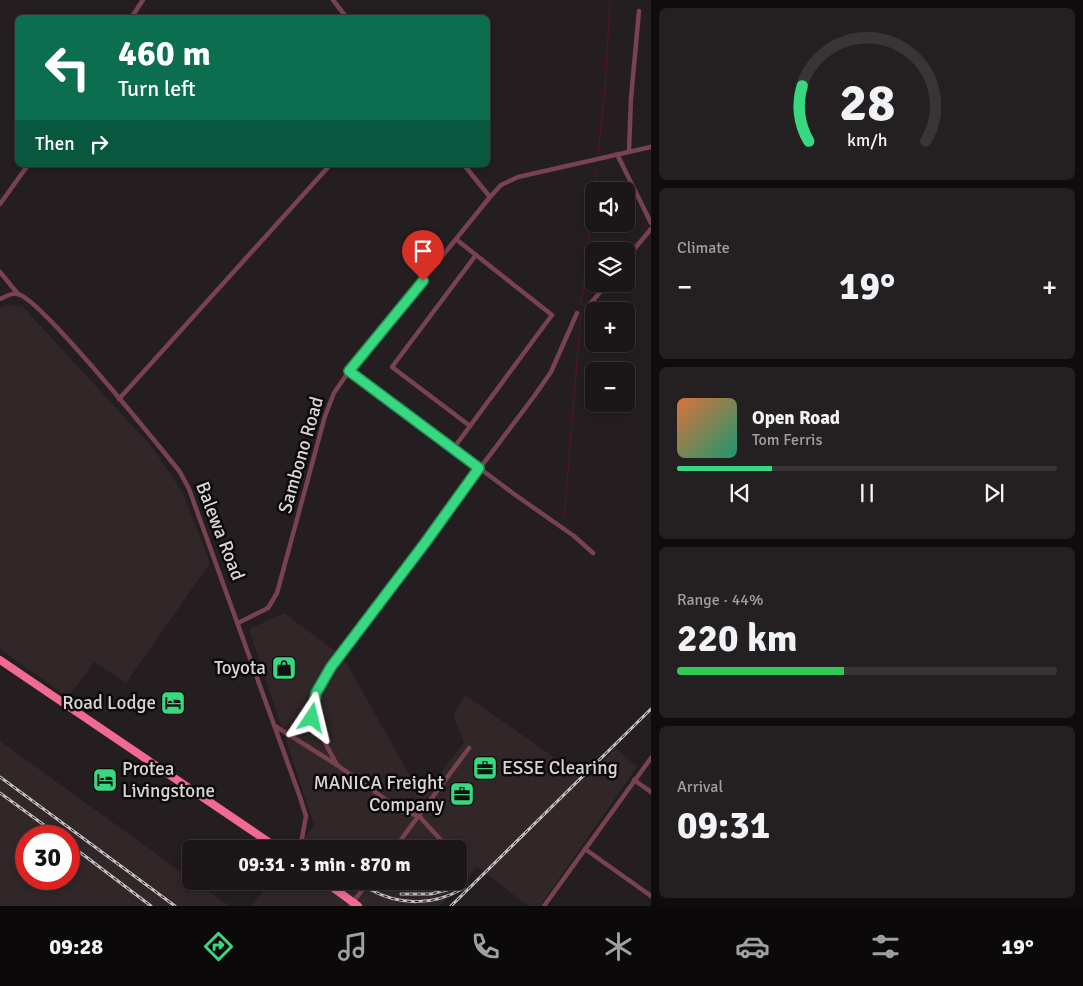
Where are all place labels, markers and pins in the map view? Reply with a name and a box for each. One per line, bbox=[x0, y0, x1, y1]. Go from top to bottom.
pin bbox=[402, 230, 444, 281]
shop icon: Toyota bbox=[271, 655, 297, 681]
place label: Toyota bbox=[214, 656, 266, 680]
hotel icon: Road Lodge bbox=[160, 690, 186, 716]
place label: Road Lodge bbox=[62, 691, 156, 715]
office icon: ESSE Clearing bbox=[472, 755, 498, 781]
place label: ESSE Clearing bbox=[502, 756, 618, 780]
place label: Protea Livingstone bbox=[122, 757, 215, 803]
hotel icon: Protea Livingstone bbox=[92, 767, 118, 793]
place label: MANICA Freight Company bbox=[313, 771, 444, 817]
office icon: MANICA Freight Company bbox=[449, 781, 475, 807]

